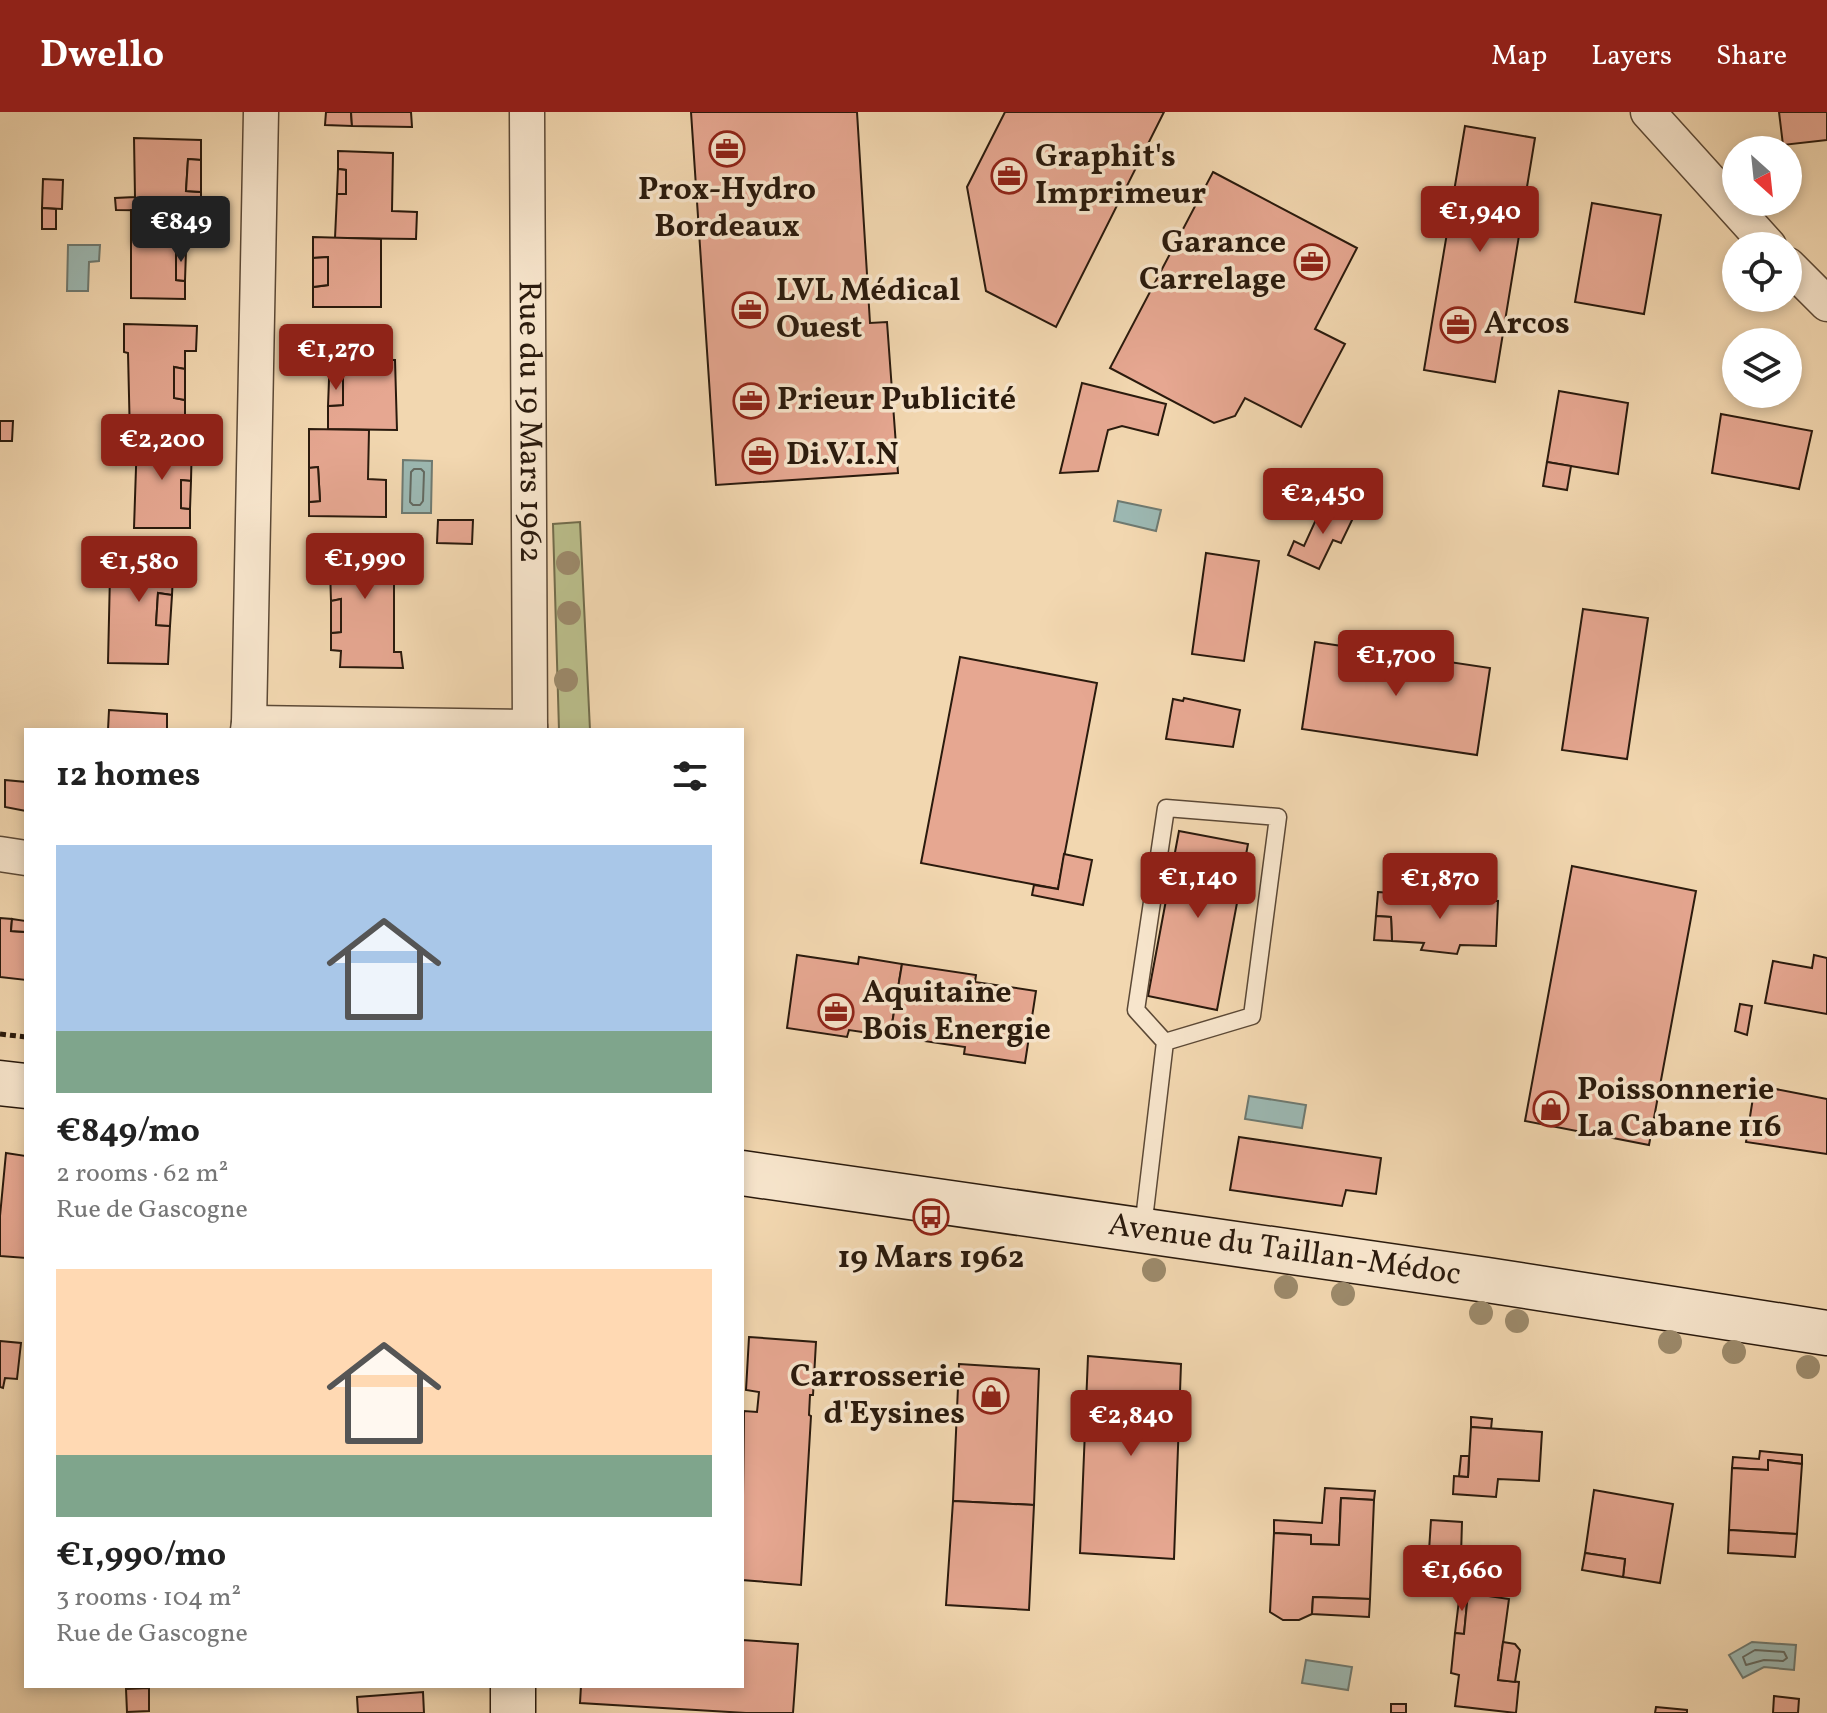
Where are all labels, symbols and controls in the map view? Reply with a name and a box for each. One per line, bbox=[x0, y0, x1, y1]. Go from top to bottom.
text: Dwello bbox=[40, 30, 164, 83]
text: Map bbox=[1491, 37, 1547, 76]
text: Layers bbox=[1591, 37, 1672, 76]
text: Share bbox=[1716, 37, 1787, 76]
office icon: Prox-Hydro Bordeaux bbox=[708, 130, 746, 168]
place label: Graphit's Imprimeur bbox=[1035, 136, 1206, 217]
north arrow bbox=[1722, 136, 1802, 216]
map controls bbox=[1722, 136, 1802, 408]
office icon: Graphit's Imprimeur bbox=[990, 157, 1028, 195]
place label: Prox-Hydro Bordeaux bbox=[638, 169, 816, 250]
pin: €1,940 bbox=[1415, 186, 1545, 254]
text: €1,940 bbox=[1439, 194, 1521, 230]
pin: €849 bbox=[134, 196, 228, 264]
text: €849 bbox=[150, 204, 212, 240]
place label: Garance Carrelage bbox=[1139, 222, 1286, 303]
button: locate bbox=[1722, 232, 1802, 312]
office icon: Garance Carrelage bbox=[1293, 243, 1331, 281]
place label: LVL Médical Ouest bbox=[776, 270, 960, 351]
street label: Rue du 19 Mars 1962 bbox=[506, 281, 551, 563]
office icon: LVL Médical Ouest bbox=[731, 291, 769, 329]
place label: Arcos bbox=[1484, 303, 1570, 347]
office icon: Arcos bbox=[1439, 306, 1477, 344]
pin: €1,270 bbox=[271, 324, 401, 392]
button: layers bbox=[1722, 328, 1802, 408]
text: €1,270 bbox=[297, 332, 375, 368]
place label: Prieur Publicité bbox=[777, 379, 1016, 423]
office icon: Prieur Publicité bbox=[732, 382, 770, 420]
pin: €2,200 bbox=[97, 414, 227, 482]
text: €2,200 bbox=[119, 422, 205, 458]
place label: Di.V.I.N bbox=[786, 434, 899, 478]
office icon: Di.V.I.N bbox=[741, 437, 779, 475]
pin: €2,450 bbox=[1258, 468, 1388, 536]
text: €2,450 bbox=[1281, 476, 1365, 512]
pin: €1,990 bbox=[300, 533, 430, 601]
pin: €1,580 bbox=[74, 536, 204, 604]
text: €1,990 bbox=[324, 541, 406, 577]
text: €1,580 bbox=[99, 544, 179, 580]
pin: €1,700 bbox=[1331, 630, 1461, 698]
text: €1,700 bbox=[1356, 638, 1436, 674]
text: 12 homes bbox=[56, 753, 200, 800]
icon: filters bbox=[668, 754, 712, 798]
pin: €1,140 bbox=[1133, 852, 1263, 920]
pin: €1,870 bbox=[1375, 853, 1505, 921]
text: €1,140 bbox=[1159, 860, 1237, 896]
text: €1,870 bbox=[1401, 861, 1479, 897]
icon: home bbox=[312, 897, 456, 1041]
place label: Aquitaine Bois Energie bbox=[862, 972, 1051, 1053]
office icon: Aquitaine Bois Energie bbox=[817, 993, 855, 1031]
place label: Poissonnerie La Cabane 116 bbox=[1577, 1069, 1782, 1150]
shop icon: Poissonnerie La Cabane 116 bbox=[1532, 1090, 1570, 1128]
text: €849/mo bbox=[56, 1109, 200, 1156]
text: 2 rooms · 62 m² bbox=[56, 1156, 228, 1192]
text: Rue de Gascogne bbox=[56, 1192, 248, 1228]
bus stop icon: 19 Mars 1962 bbox=[912, 1198, 950, 1236]
street label: Avenue du Taillan-Médoc bbox=[1105, 1204, 1464, 1298]
place label: 19 Mars 1962 bbox=[837, 1237, 1025, 1281]
icon: home bbox=[312, 1321, 456, 1465]
place label: Carrosserie d'Eysines bbox=[790, 1356, 965, 1437]
shop icon: Carrosserie d'Eysines bbox=[972, 1377, 1010, 1415]
pin: €2,840 bbox=[1066, 1390, 1196, 1458]
text: €2,840 bbox=[1089, 1398, 1173, 1434]
text: €1,990/mo bbox=[56, 1533, 226, 1580]
pin: €1,660 bbox=[1397, 1545, 1527, 1613]
text: €1,660 bbox=[1421, 1553, 1503, 1589]
text: 3 rooms · 104 m² bbox=[56, 1580, 241, 1616]
text: Rue de Gascogne bbox=[56, 1616, 248, 1652]

